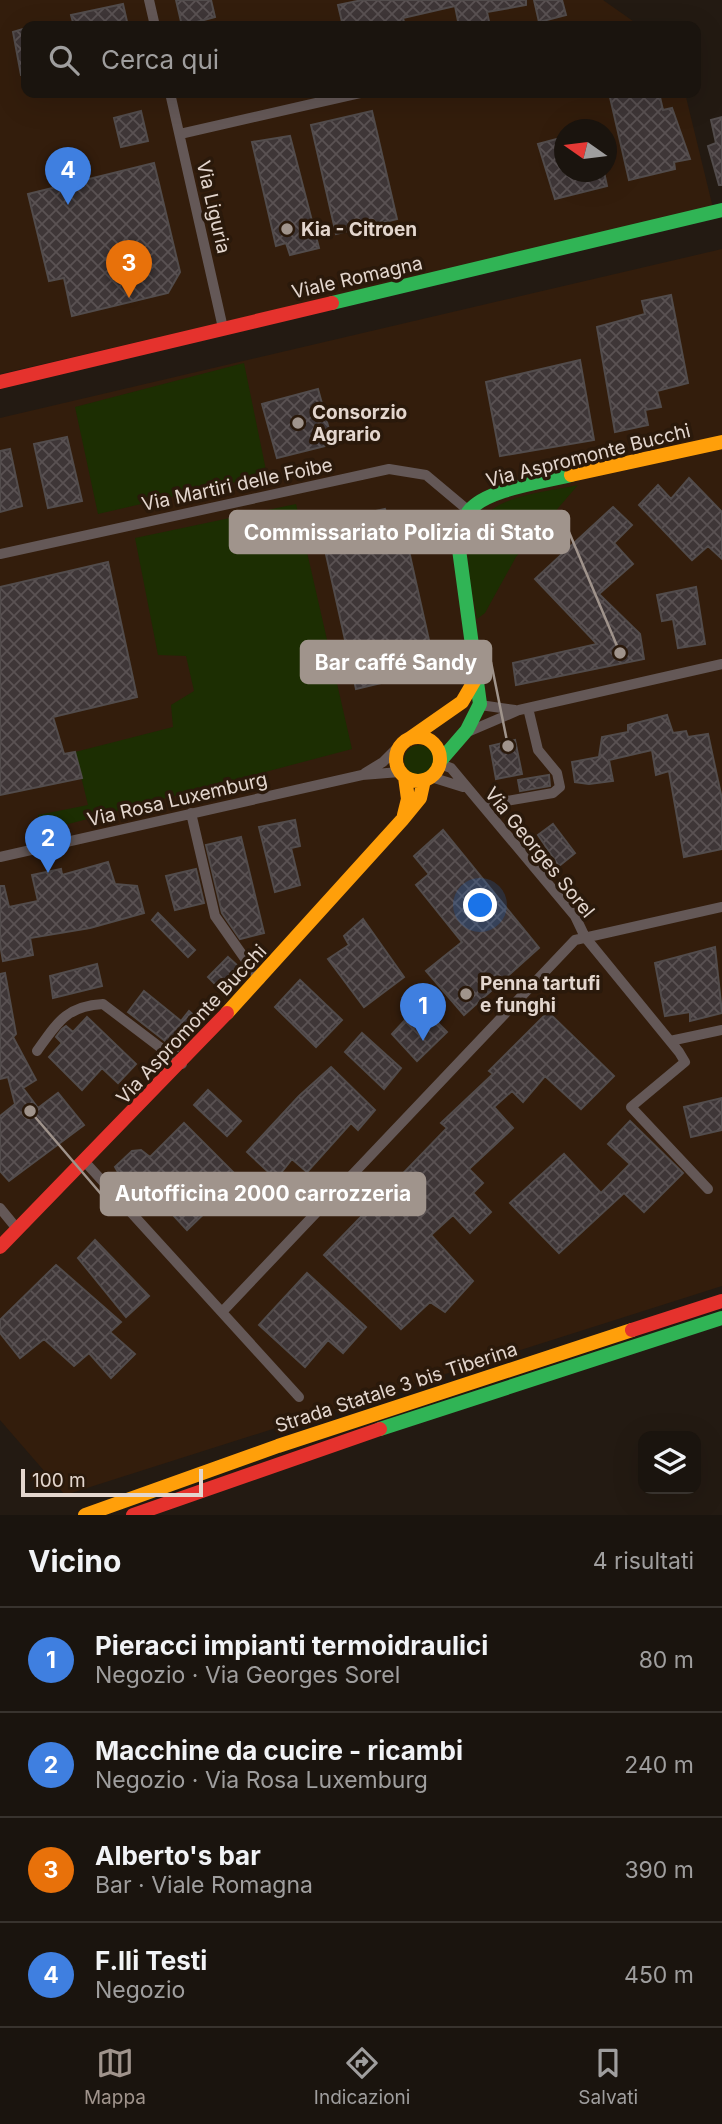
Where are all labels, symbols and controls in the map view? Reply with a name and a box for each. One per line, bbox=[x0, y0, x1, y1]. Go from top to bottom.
search box bbox=[21, 21, 701, 98]
icon: search bbox=[45, 41, 83, 79]
text: Cerca qui bbox=[101, 44, 219, 75]
north arrow bbox=[554, 119, 617, 182]
pin: 4 bbox=[45, 147, 91, 205]
street label: Via Liguria bbox=[192, 158, 235, 256]
place label: Kia - Citroen bbox=[301, 218, 417, 241]
marker: Kia - Citroen bbox=[279, 221, 295, 237]
pin: 3 bbox=[106, 240, 152, 298]
street label: Viale Romagna bbox=[289, 251, 425, 304]
place label: Consorzio Agrario bbox=[312, 401, 407, 446]
marker: Consorzio Agrario bbox=[290, 415, 306, 431]
street label: Via Aspromonte Bucchi bbox=[484, 419, 693, 492]
street label: Via Martiri delle Foibe bbox=[139, 453, 335, 516]
callout: Commissariato Polizia di Stato bbox=[230, 511, 569, 553]
text: Commissariato Polizia di Stato bbox=[244, 520, 554, 545]
callout: Bar caffé Sandy bbox=[301, 641, 491, 683]
text: Bar caffé Sandy bbox=[315, 650, 478, 675]
street label: Via Rosa Luxemburg bbox=[85, 768, 269, 831]
street label: Via Georges Sorel bbox=[480, 782, 599, 922]
pin: 2 bbox=[25, 815, 71, 873]
your location bbox=[463, 888, 497, 922]
street label: Via Aspromonte Bucchi bbox=[111, 940, 271, 1109]
place label: Penna tartufi e funghi bbox=[480, 972, 601, 1017]
pin: 1 bbox=[400, 983, 446, 1041]
marker: Penna tartufi e funghi bbox=[458, 986, 474, 1002]
callout: Autofficina 2000 carrozzeria bbox=[101, 1173, 425, 1215]
text: Autofficina 2000 carrozzeria bbox=[115, 1181, 411, 1206]
street label: Strada Statale 3 bis Tiberina bbox=[272, 1337, 520, 1438]
map controls bbox=[638, 1431, 701, 1494]
button: layers bbox=[638, 1431, 701, 1494]
scale bar bbox=[21, 1466, 203, 1498]
text: 100 m bbox=[32, 1469, 86, 1492]
text: Vicino bbox=[28, 1543, 121, 1579]
text: 4 risultati bbox=[593, 1547, 694, 1575]
text: Pieracci impianti termoidraulici bbox=[95, 1630, 488, 1661]
text: 1 bbox=[46, 1646, 56, 1674]
text: 80 m bbox=[639, 1646, 694, 1674]
text: Negozio · Via Georges Sorel bbox=[95, 1661, 400, 1689]
text: Macchine da cucire - ricambi bbox=[95, 1735, 463, 1766]
text: 2 bbox=[44, 1751, 58, 1779]
text: 240 m bbox=[624, 1751, 694, 1779]
text: Negozio · Via Rosa Luxemburg bbox=[95, 1766, 428, 1794]
text: Alberto's bar bbox=[95, 1840, 261, 1871]
text: 3 bbox=[44, 1856, 58, 1884]
text: 390 m bbox=[624, 1856, 694, 1884]
text: Bar · Viale Romagna bbox=[95, 1871, 313, 1899]
text: F.lli Testi bbox=[95, 1945, 207, 1976]
text: 4 bbox=[43, 1961, 59, 1989]
text: 450 m bbox=[624, 1961, 694, 1989]
text: Negozio bbox=[95, 1976, 185, 2004]
tab: Mappa bbox=[84, 2044, 146, 2109]
tab: Indicazioni bbox=[314, 2044, 410, 2109]
tab: Salvati bbox=[578, 2044, 638, 2109]

